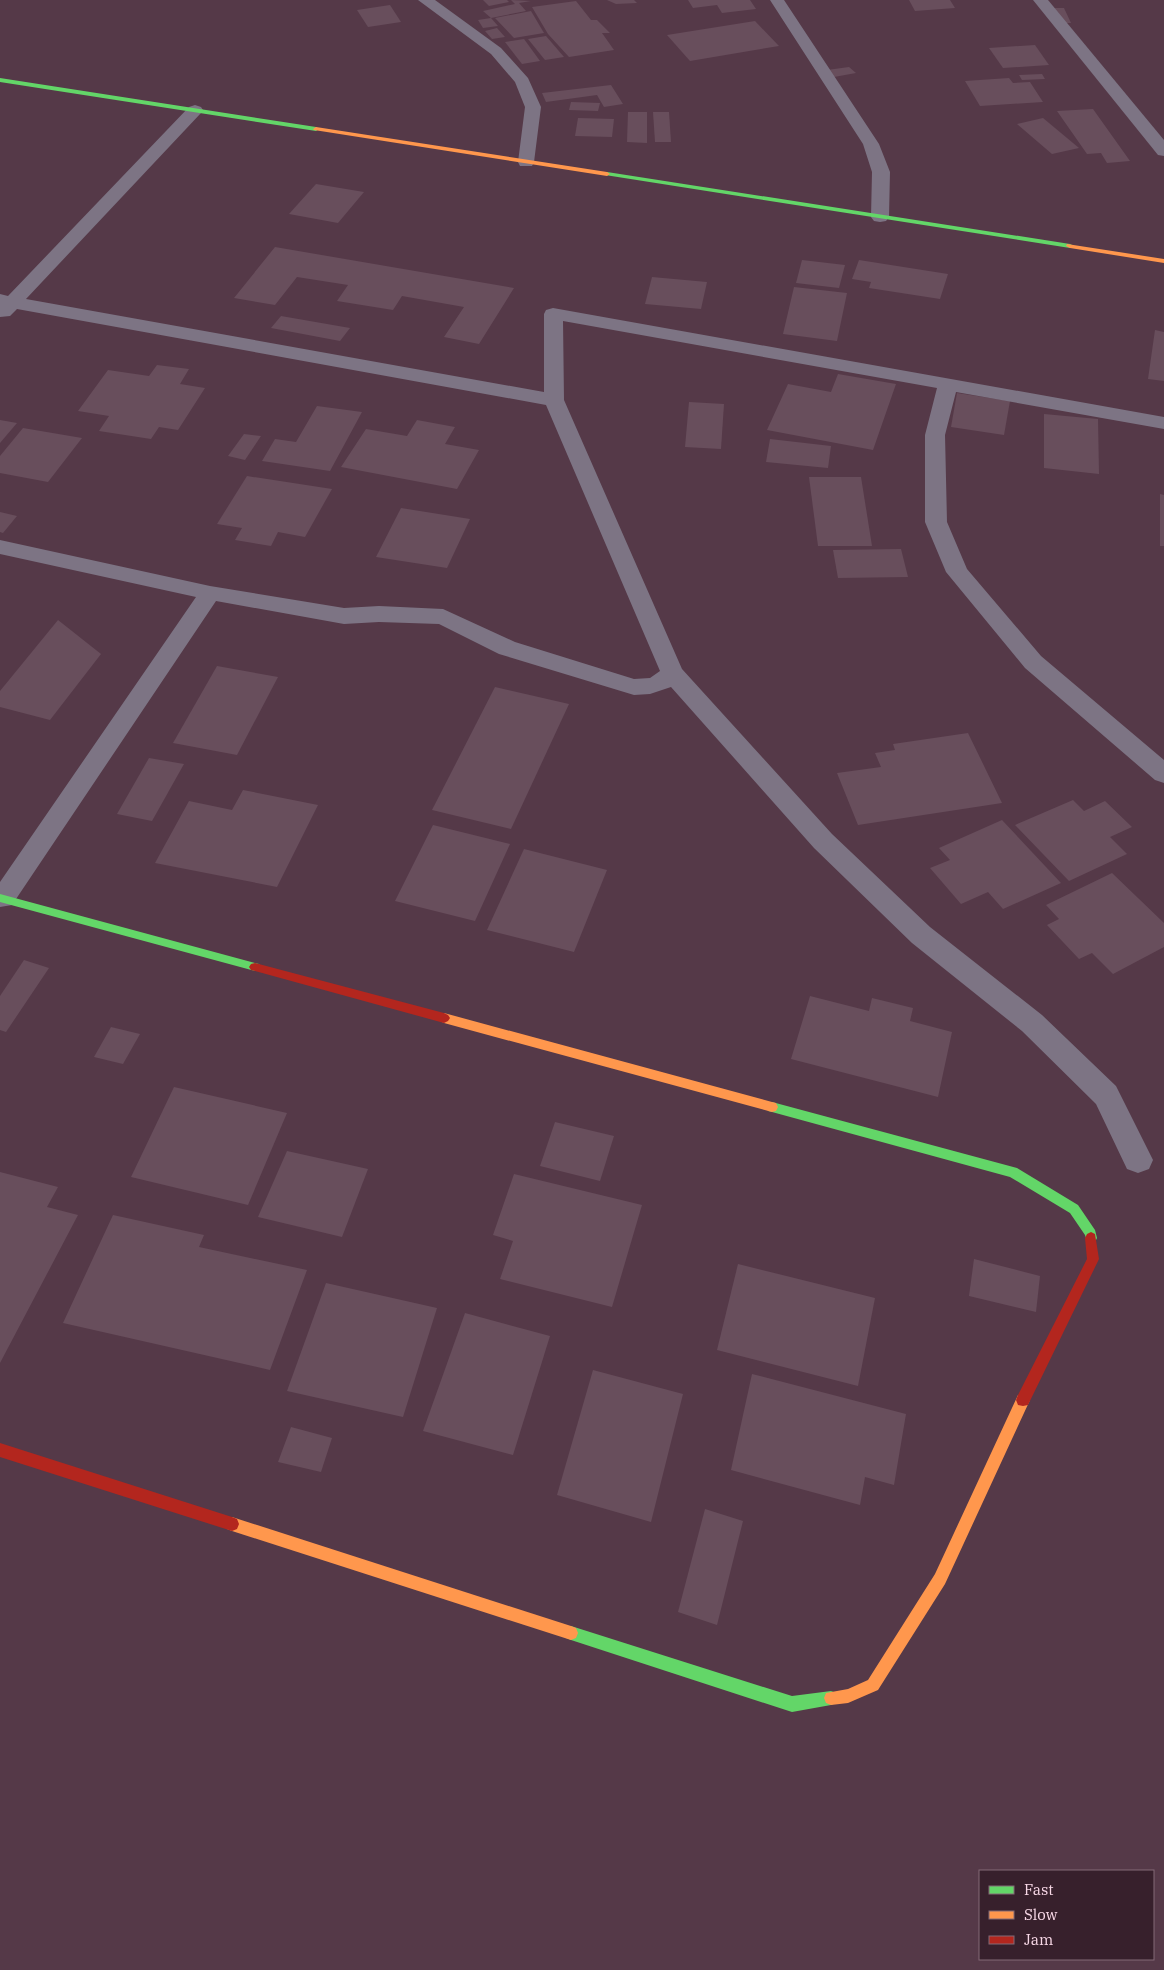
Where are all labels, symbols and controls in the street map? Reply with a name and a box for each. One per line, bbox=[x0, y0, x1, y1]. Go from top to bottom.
legend bbox=[979, 1870, 1154, 1960]
text: Fast bbox=[1024, 1880, 1054, 1899]
text: Slow bbox=[1024, 1905, 1058, 1924]
text: Jam bbox=[1024, 1930, 1053, 1949]

